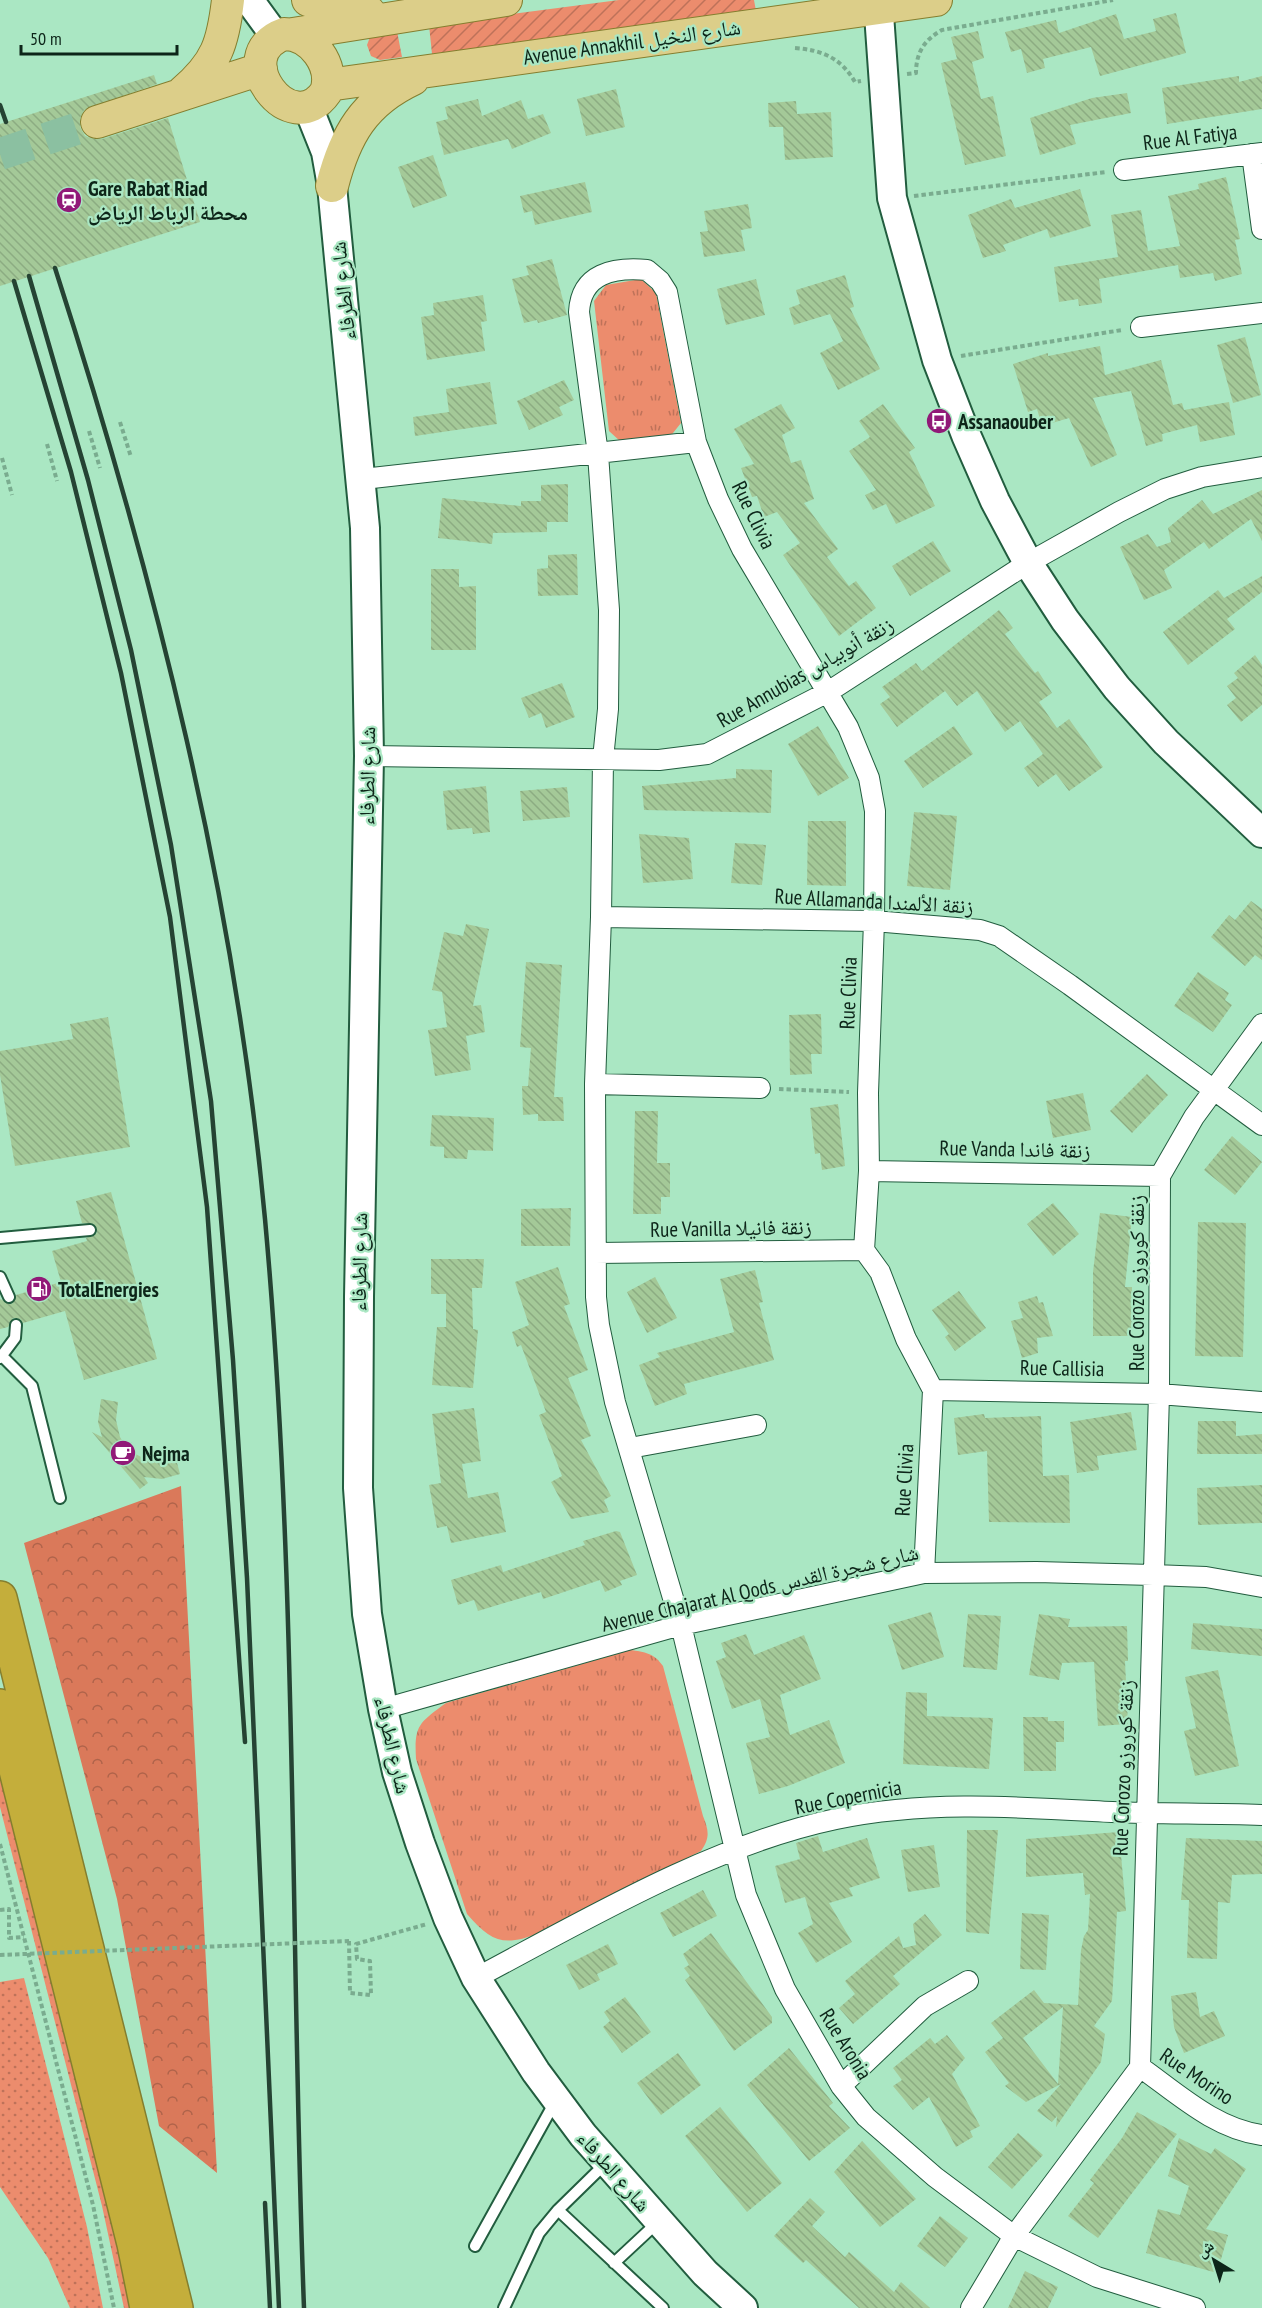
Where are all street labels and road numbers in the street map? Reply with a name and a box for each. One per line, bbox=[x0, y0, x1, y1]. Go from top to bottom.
street label: Avenue Annakhil شارع النخيل bbox=[522, 13, 742, 71]
street label: Rue Al Fatiya bbox=[1141, 118, 1239, 156]
street label: شارع الطرفاء bbox=[324, 240, 362, 342]
street label: Rue Clivia bbox=[726, 477, 782, 553]
street label: Rue Annubias زنقة أنوبياس bbox=[712, 610, 898, 734]
street label: شارع الطرفاء bbox=[353, 726, 381, 826]
street label: Rue Allamanda زنقة الألمندا bbox=[774, 882, 974, 920]
street label: Rue Clivia bbox=[833, 956, 863, 1030]
street label: Rue Vanda زنقة فاندا bbox=[939, 1134, 1091, 1164]
street label: Rue Corozo زنقة كوروزو bbox=[1123, 1195, 1150, 1371]
street label: شارع الطرفاء bbox=[345, 1212, 373, 1312]
street label: Rue Vanilla زنقة فانيلا bbox=[650, 1213, 812, 1243]
street label: Rue Callisia bbox=[1020, 1354, 1104, 1382]
street label: Rue Clivia bbox=[889, 1443, 919, 1517]
street label: Avenue Chajarat Al Qods شارع شجرة القدس bbox=[599, 1538, 921, 1638]
street label: Rue Corozo زنقة كوروزو bbox=[1106, 1679, 1140, 1857]
street label: شارع الطرفاء bbox=[369, 1694, 417, 1796]
street label: Rue Copernicia bbox=[792, 1773, 904, 1821]
street label: Rue Aronia bbox=[814, 2003, 878, 2085]
street label: Rue Morino bbox=[1155, 2041, 1239, 2111]
street label: شارع الطرفاء bbox=[571, 2125, 657, 2217]

